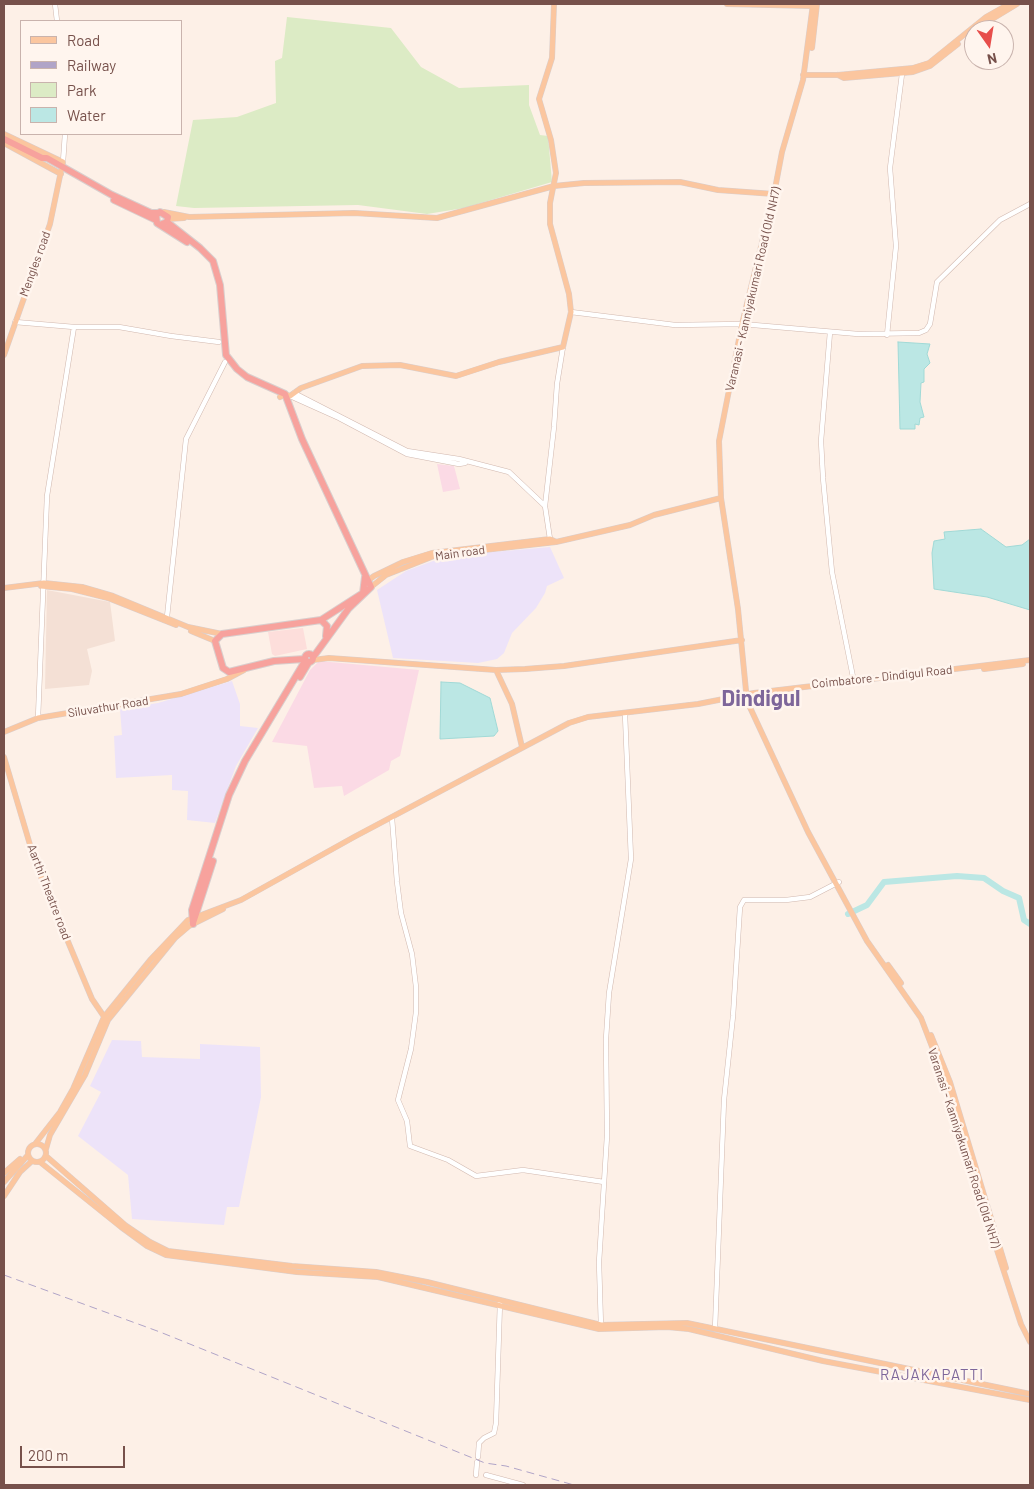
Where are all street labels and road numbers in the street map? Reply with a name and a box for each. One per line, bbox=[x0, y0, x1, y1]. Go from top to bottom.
street label: Varanasi - Kanniyakumari Road (Old NH7) bbox=[722, 185, 784, 393]
street label: Mengles road bbox=[17, 229, 53, 299]
street label: Main road bbox=[434, 542, 486, 564]
street label: Coimbatore - Dindigul Road bbox=[811, 662, 953, 692]
street label: Siluvathur Road bbox=[67, 694, 149, 720]
street label: Aarthi Theatre road bbox=[24, 842, 74, 942]
street label: Varanasi - Kanniyakumari Road (Old NH7) bbox=[925, 1046, 1003, 1250]

